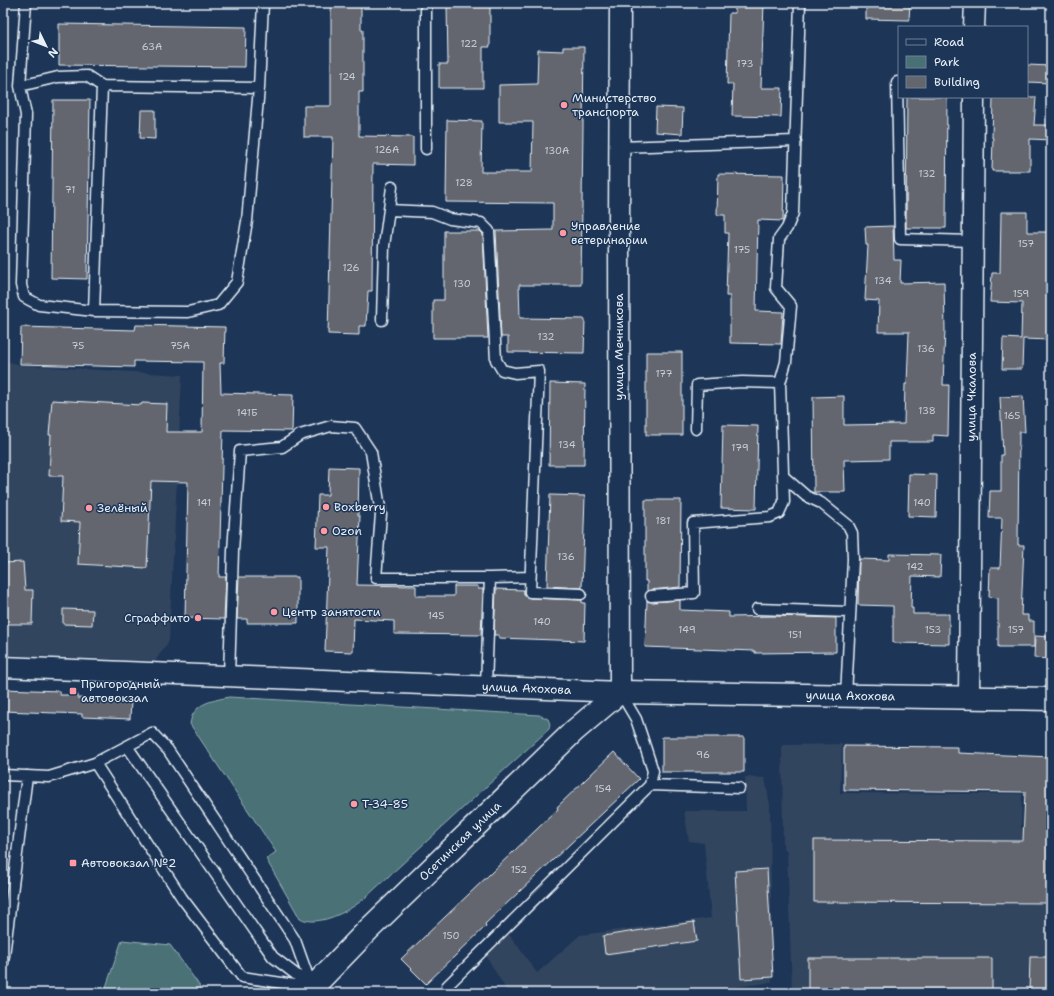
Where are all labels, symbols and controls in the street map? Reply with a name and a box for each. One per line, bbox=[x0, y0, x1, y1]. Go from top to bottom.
north arrow bbox=[26, 26, 66, 66]
legend bbox=[898, 26, 1028, 98]
text: Road bbox=[934, 34, 965, 50]
house number: 122 bbox=[460, 37, 478, 50]
house number: 63А bbox=[142, 40, 162, 53]
text: N bbox=[44, 44, 61, 61]
text: Park bbox=[934, 54, 960, 70]
house number: 173 bbox=[737, 57, 753, 70]
house number: 124 bbox=[338, 70, 356, 83]
text: Building bbox=[934, 74, 980, 90]
place label: Министерство транспорта bbox=[572, 90, 657, 120]
marker: Министерство транспорта bbox=[559, 100, 569, 110]
house number: 126А bbox=[375, 143, 399, 156]
house number: 130А bbox=[545, 144, 569, 157]
house number: 132 bbox=[918, 167, 936, 180]
house number: 128 bbox=[455, 176, 473, 189]
house number: 71 bbox=[65, 183, 75, 196]
place label: Управление ветеринарии bbox=[571, 218, 648, 248]
marker: Управление ветеринарии bbox=[558, 228, 568, 238]
house number: 157 bbox=[1018, 237, 1034, 250]
house number: 175 bbox=[734, 243, 750, 256]
house number: 126 bbox=[342, 261, 360, 274]
house number: 134 bbox=[874, 274, 892, 287]
house number: 130 bbox=[453, 277, 471, 290]
house number: 159 bbox=[1013, 287, 1029, 300]
street label: улица Мечникова bbox=[611, 293, 627, 400]
house number: 132 bbox=[537, 330, 555, 343]
house number: 75 bbox=[72, 339, 84, 352]
house number: 75А bbox=[170, 339, 190, 352]
house number: 136 bbox=[917, 342, 935, 355]
street label: улица Чкалова bbox=[963, 352, 980, 442]
house number: 177 bbox=[655, 367, 673, 380]
house number: 138 bbox=[918, 404, 936, 417]
house number: 141Б bbox=[236, 406, 258, 419]
house number: 165 bbox=[1004, 409, 1020, 422]
house number: 134 bbox=[558, 438, 576, 451]
house number: 179 bbox=[731, 441, 749, 454]
house number: 141 bbox=[197, 496, 211, 509]
house number: 140 bbox=[913, 496, 931, 509]
place label: Boxberry bbox=[334, 499, 386, 515]
place label: Зелёный bbox=[97, 500, 148, 516]
marker: Boxberry bbox=[321, 502, 331, 512]
marker: Зелёный bbox=[84, 503, 94, 513]
house number: 181 bbox=[656, 514, 670, 527]
place label: Ozon bbox=[332, 523, 362, 539]
marker: Ozon bbox=[319, 526, 329, 536]
house number: 136 bbox=[557, 550, 575, 563]
house number: 142 bbox=[906, 560, 924, 573]
place label: Центр занятости bbox=[282, 604, 381, 620]
marker: Центр занятости bbox=[269, 607, 279, 617]
house number: 145 bbox=[428, 609, 444, 622]
place label: Сграффито bbox=[124, 610, 190, 626]
marker: Сграффито bbox=[193, 613, 203, 623]
house number: 140 bbox=[533, 615, 551, 628]
house number: 149 bbox=[678, 623, 696, 636]
house number: 153 bbox=[925, 623, 941, 636]
house number: 157 bbox=[1008, 623, 1024, 636]
house number: 151 bbox=[788, 628, 802, 641]
place label: Пригородный автовокзал bbox=[81, 676, 161, 706]
street label: улица Ахохова bbox=[481, 678, 572, 698]
marker: Пригородный автовокзал bbox=[68, 686, 78, 696]
street label: улица Ахохова bbox=[805, 687, 896, 704]
house number: 96 bbox=[696, 748, 710, 761]
house number: 154 bbox=[595, 782, 611, 795]
place label: Т-34-85 bbox=[362, 796, 408, 812]
street label: Осетинская улица bbox=[416, 797, 505, 884]
marker: Т-34-85 bbox=[349, 799, 359, 809]
place label: Автовокзал №2 bbox=[81, 855, 176, 871]
marker: Автовокзал №2 bbox=[68, 858, 78, 868]
house number: 152 bbox=[511, 863, 527, 876]
house number: 150 bbox=[442, 929, 460, 942]

